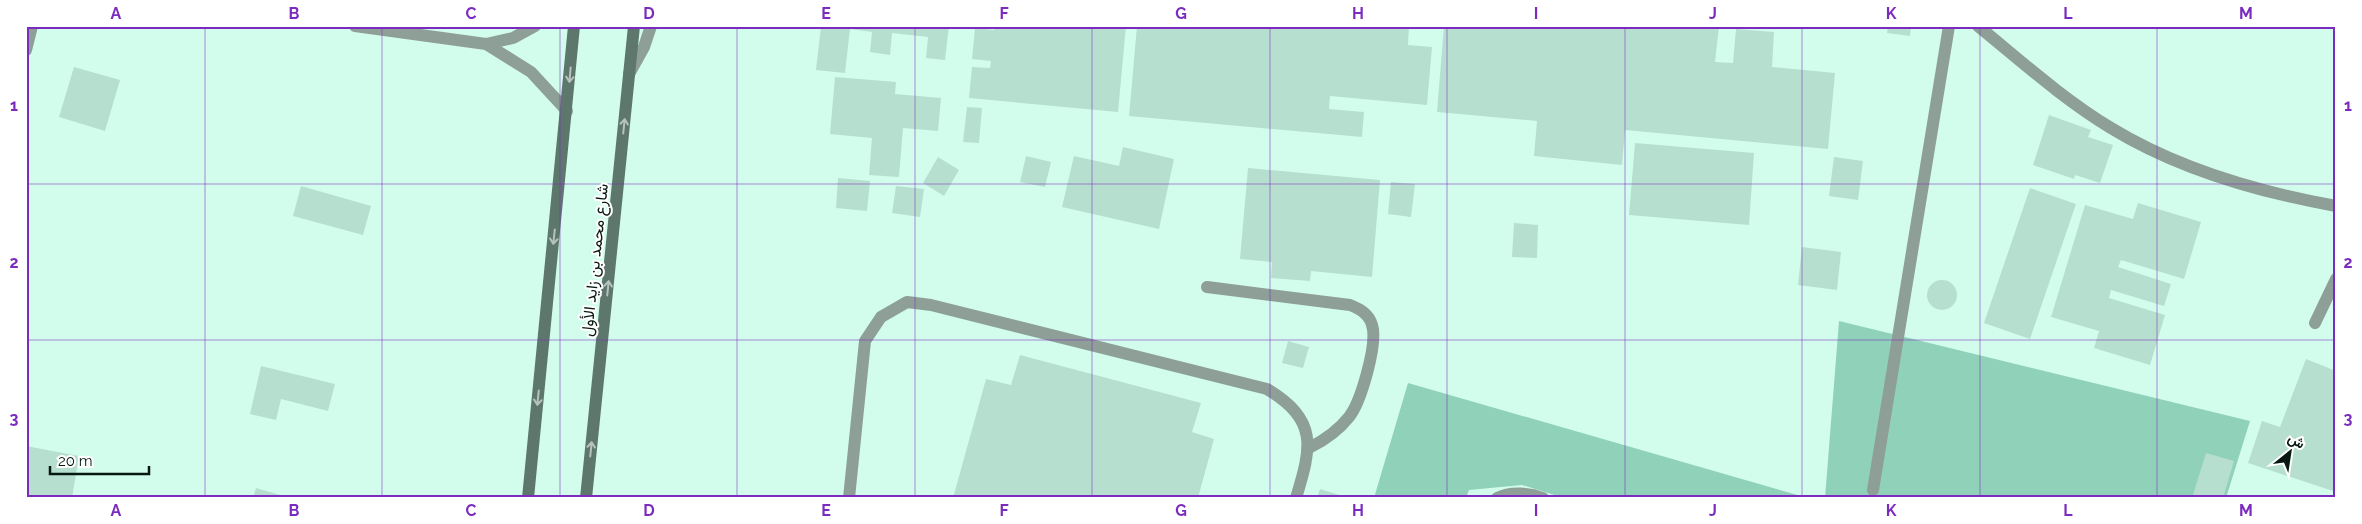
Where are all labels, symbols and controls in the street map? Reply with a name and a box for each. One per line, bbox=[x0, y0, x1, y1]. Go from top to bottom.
text: A bbox=[111, 4, 122, 23]
text: B bbox=[289, 4, 300, 23]
text: C bbox=[466, 4, 477, 23]
text: D bbox=[643, 4, 655, 23]
text: E bbox=[821, 4, 831, 23]
text: F bbox=[999, 4, 1009, 23]
text: G bbox=[1175, 4, 1187, 23]
text: H bbox=[1352, 4, 1364, 23]
text: I bbox=[1534, 4, 1538, 23]
text: J bbox=[1709, 4, 1717, 23]
text: K bbox=[1886, 4, 1897, 23]
text: L bbox=[2063, 4, 2073, 23]
text: M bbox=[2239, 4, 2253, 23]
one-way arrow bbox=[565, 67, 575, 83]
text: 1 bbox=[10, 96, 18, 115]
text: 1 bbox=[2344, 96, 2352, 115]
one-way arrow bbox=[619, 118, 629, 134]
street label: شارع محمد بن زايد الأول bbox=[577, 183, 614, 338]
one-way arrow bbox=[549, 228, 559, 244]
text: 2 bbox=[9, 253, 19, 272]
text: 2 bbox=[2343, 253, 2353, 272]
one-way arrow bbox=[603, 280, 613, 296]
one-way arrow bbox=[533, 390, 543, 406]
text: 3 bbox=[10, 409, 19, 428]
text: 3 bbox=[2344, 409, 2353, 428]
north arrow bbox=[2264, 426, 2314, 476]
text: ش bbox=[2285, 430, 2308, 453]
one-way arrow bbox=[586, 442, 596, 458]
scale bar bbox=[50, 444, 149, 476]
text: 20 m bbox=[58, 452, 93, 470]
text: A bbox=[111, 501, 122, 520]
text: B bbox=[289, 501, 300, 520]
text: C bbox=[466, 501, 477, 520]
text: D bbox=[643, 501, 655, 520]
text: E bbox=[821, 501, 831, 520]
text: F bbox=[999, 501, 1009, 520]
text: G bbox=[1175, 501, 1187, 520]
text: H bbox=[1352, 501, 1364, 520]
text: I bbox=[1534, 501, 1538, 520]
text: J bbox=[1709, 501, 1717, 520]
text: K bbox=[1886, 501, 1897, 520]
text: L bbox=[2063, 501, 2073, 520]
text: M bbox=[2239, 501, 2253, 520]

